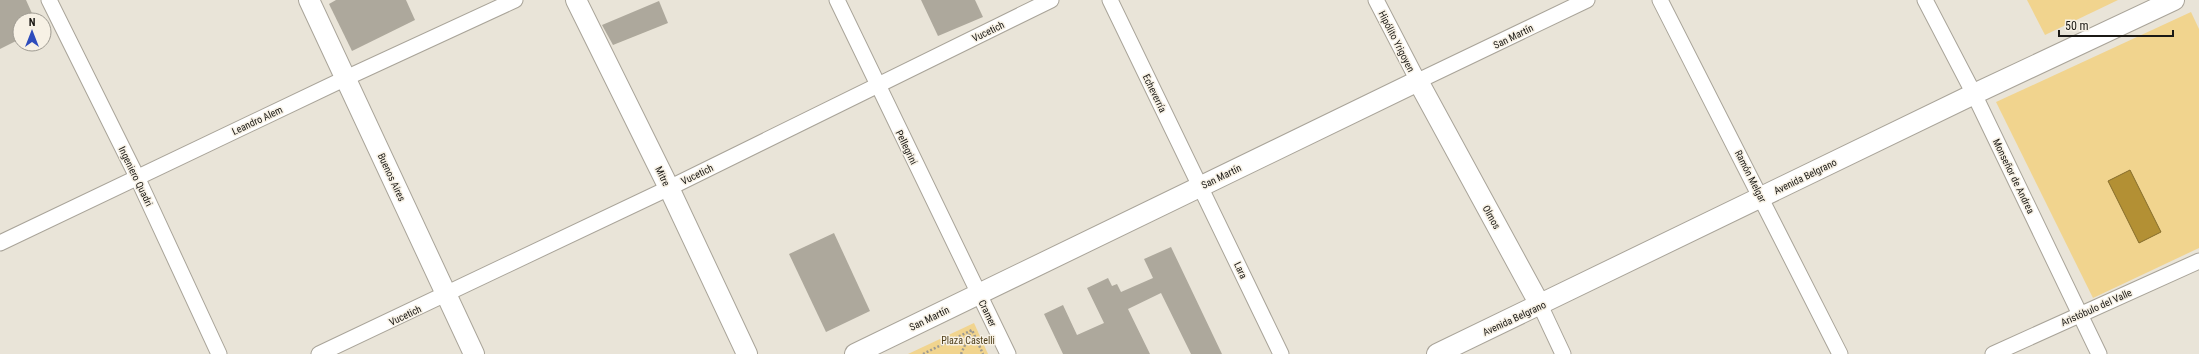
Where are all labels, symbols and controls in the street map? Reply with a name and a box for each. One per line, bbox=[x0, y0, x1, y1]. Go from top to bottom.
street label: Hipólito Yrigoyen bbox=[1376, 9, 1417, 74]
north arrow bbox=[12, 12, 52, 52]
scale bar bbox=[2059, 12, 2173, 38]
text: N bbox=[29, 16, 36, 29]
street label: Vucetich bbox=[970, 19, 1006, 44]
text: 50 m bbox=[2065, 19, 2089, 33]
street label: San Martín bbox=[1492, 22, 1535, 51]
street label: Echeverría bbox=[1141, 72, 1169, 114]
street label: Leandro Alem bbox=[230, 104, 284, 137]
street label: Pellegrini bbox=[894, 128, 920, 166]
street label: Monseñor de Andrea bbox=[1991, 137, 2037, 216]
street label: Ingeniero Quadri bbox=[116, 145, 155, 208]
street label: Ramón Melgar bbox=[1733, 148, 1768, 204]
street label: Buenos Aires bbox=[376, 151, 408, 203]
street label: Avenida Belgrano bbox=[1772, 156, 1838, 196]
street label: Vucetich bbox=[679, 162, 715, 187]
street label: San Martín bbox=[1200, 162, 1243, 191]
street label: Mitre bbox=[653, 165, 672, 188]
street label: Olmos bbox=[1481, 203, 1503, 231]
street label: Lara bbox=[1232, 260, 1249, 281]
street label: Aristóbulo del Valle bbox=[2059, 287, 2134, 328]
street label: Cramer bbox=[976, 298, 999, 328]
street label: Avenida Belgrano bbox=[1481, 299, 1548, 338]
street label: Vucetich bbox=[387, 303, 423, 328]
street label: San Martín bbox=[908, 304, 951, 333]
park label: Plaza Castelli bbox=[941, 335, 995, 346]

